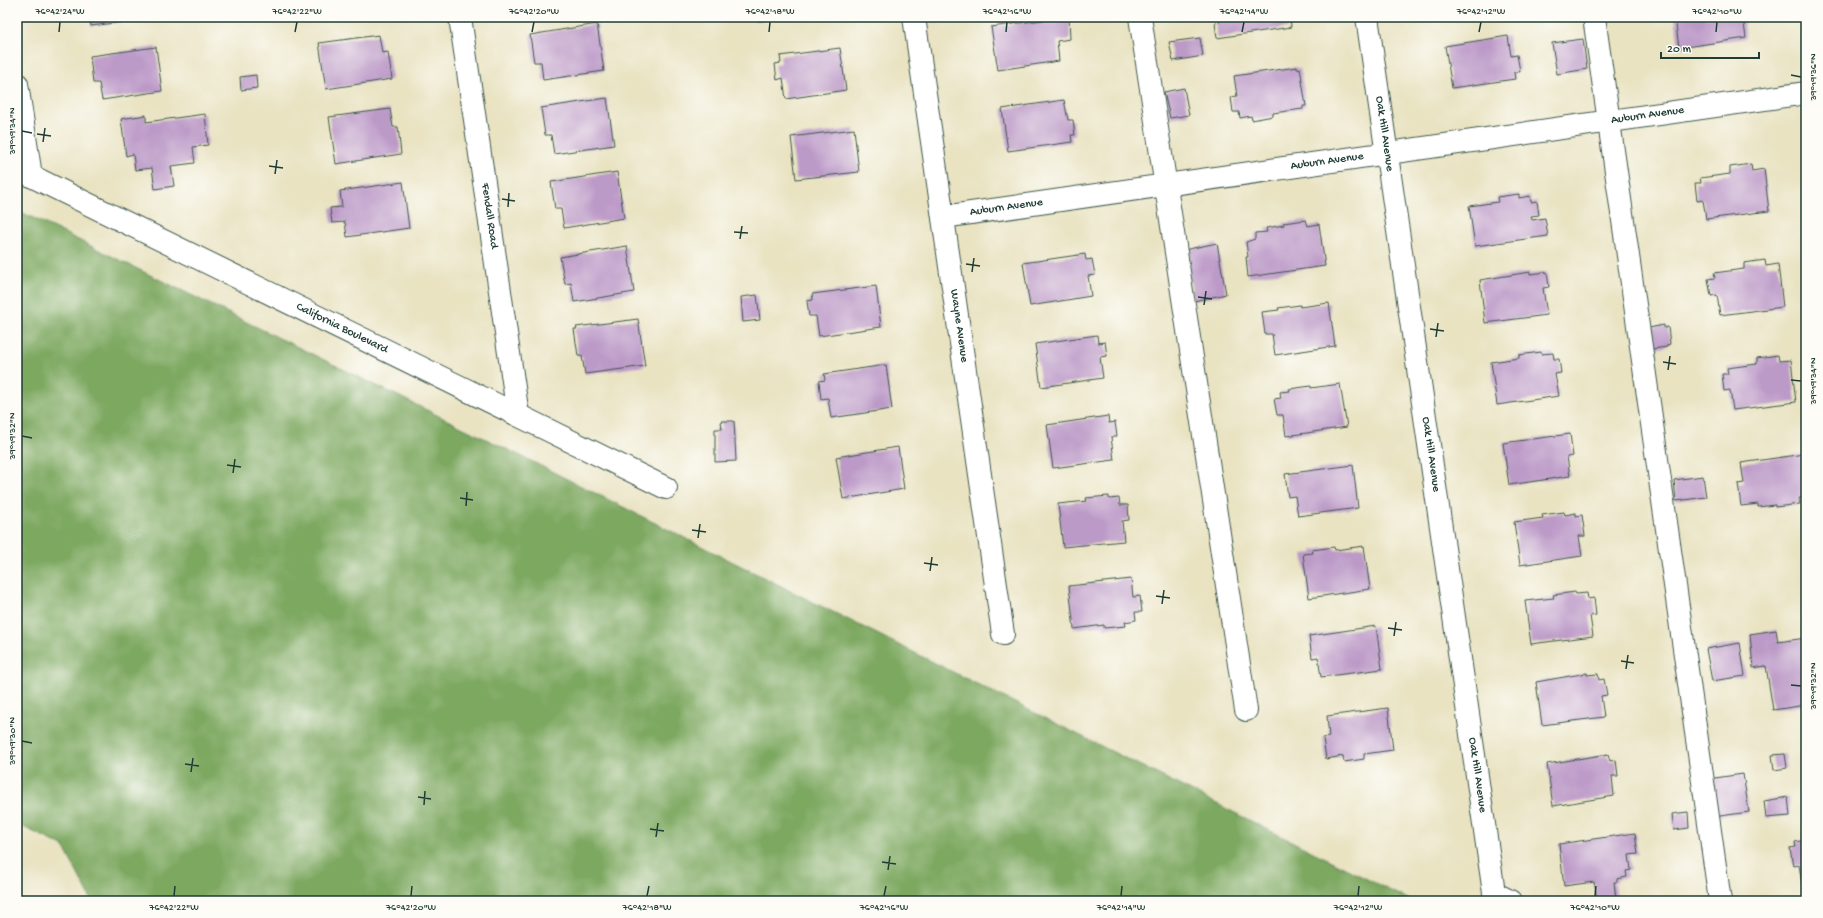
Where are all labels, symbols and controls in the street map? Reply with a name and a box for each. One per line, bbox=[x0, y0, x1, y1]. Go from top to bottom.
text: 76°42'24"W bbox=[34, 6, 85, 18]
text: 76°42'22"W bbox=[271, 6, 322, 18]
text: 76°42'20"W bbox=[508, 6, 560, 18]
text: 76°42'18"W bbox=[744, 6, 795, 18]
text: 76°42'16"W bbox=[982, 6, 1032, 18]
text: 76°42'14"W bbox=[1219, 6, 1269, 18]
text: 76°42'12"W bbox=[1456, 6, 1506, 18]
text: 76°42'10"W bbox=[1691, 6, 1742, 18]
scale bar bbox=[1661, 34, 1759, 60]
text: 20 m bbox=[1667, 43, 1692, 57]
text: 39°19'36"N bbox=[1808, 53, 1820, 102]
street label: Oak Hill Avenue bbox=[1372, 95, 1396, 173]
street label: Auburn Avenue bbox=[1610, 103, 1686, 128]
text: 39°19'34"N bbox=[7, 107, 19, 155]
street label: Auburn Avenue bbox=[1290, 150, 1365, 174]
street label: Fendall Road bbox=[477, 181, 501, 251]
street label: Auburn Avenue bbox=[969, 196, 1045, 220]
street label: Wayne Avenue bbox=[946, 288, 971, 364]
street label: California Boulevard bbox=[294, 300, 391, 358]
text: 39°19'34"N bbox=[1808, 357, 1820, 405]
text: 39°19'32"N bbox=[7, 412, 19, 461]
street label: Oak Hill Avenue bbox=[1418, 416, 1443, 494]
text: 39°19'32"N bbox=[1808, 662, 1820, 711]
text: 39°19'30"N bbox=[7, 717, 19, 766]
street label: Oak Hill Avenue bbox=[1465, 737, 1489, 814]
text: 76°42'22"W bbox=[148, 902, 199, 914]
text: 76°42'20"W bbox=[385, 902, 437, 914]
text: 76°42'18"W bbox=[621, 902, 672, 914]
text: 76°42'16"W bbox=[859, 902, 909, 914]
text: 76°42'14"W bbox=[1096, 902, 1146, 914]
text: 76°42'12"W bbox=[1333, 902, 1383, 914]
text: 76°42'10"W bbox=[1569, 902, 1620, 914]

